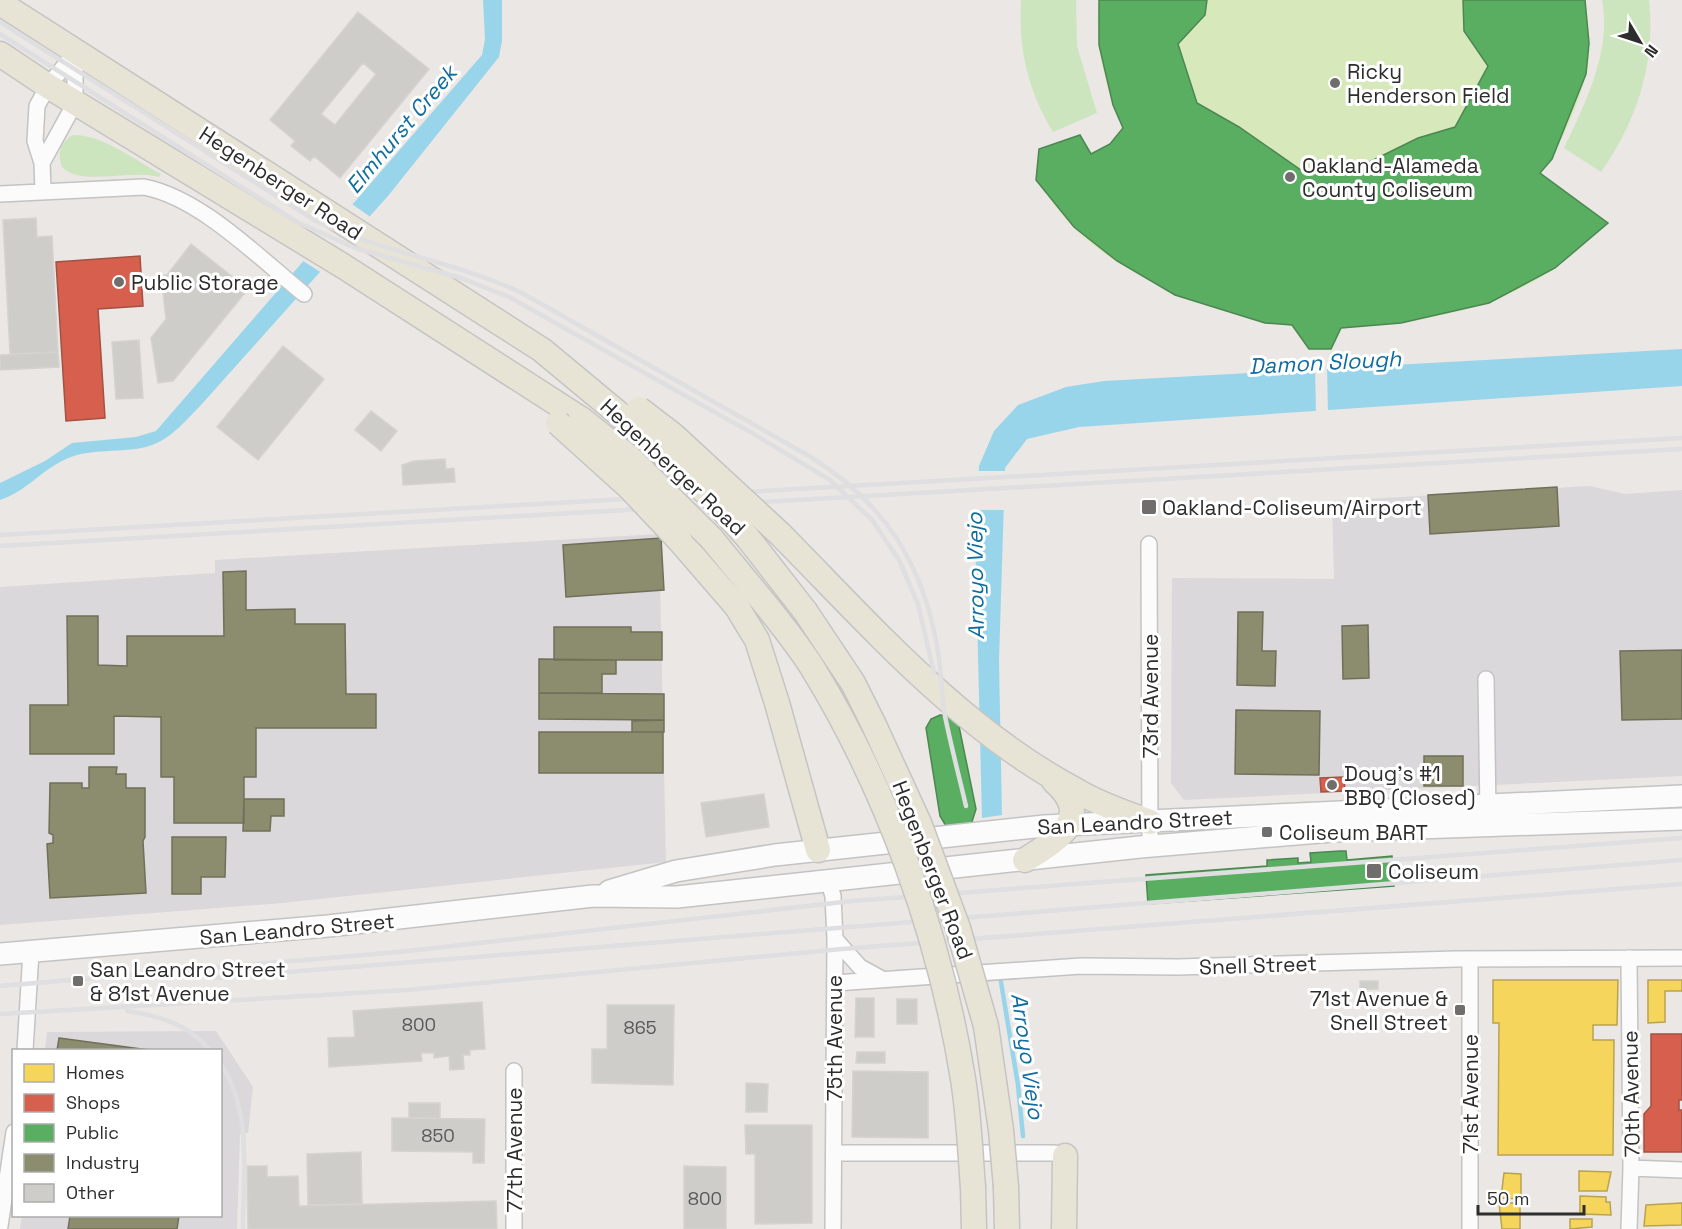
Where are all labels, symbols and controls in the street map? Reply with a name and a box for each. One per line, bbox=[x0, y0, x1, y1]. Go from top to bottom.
north arrow bbox=[1610, 12, 1670, 72]
text: N bbox=[1640, 40, 1663, 62]
water label: Elmhurst Creek bbox=[339, 58, 464, 199]
place label: Ricky Henderson Field bbox=[1347, 58, 1510, 109]
marker: Ricky Henderson Field bbox=[1328, 76, 1342, 90]
street label: Hegenberger Road bbox=[194, 120, 368, 246]
place label: Oakland-Alameda County Coliseum bbox=[1302, 152, 1479, 203]
marker: Oakland-Alameda County Coliseum bbox=[1283, 170, 1297, 184]
place label: Public Storage bbox=[131, 269, 279, 296]
marker: Public Storage bbox=[112, 275, 126, 289]
water label: Damon Slough bbox=[1248, 344, 1402, 380]
street label: Hegenberger Road bbox=[595, 393, 751, 541]
place label: Oakland-Coliseum/Airport bbox=[1162, 494, 1422, 521]
marker: Oakland-Coliseum/Airport bbox=[1140, 498, 1158, 516]
water label: Arroyo Viejo bbox=[960, 511, 990, 640]
street label: 73rd Avenue bbox=[1137, 634, 1164, 758]
place label: Doug's #1 BBQ (Closed) bbox=[1344, 760, 1476, 811]
street label: Hegenberger Road bbox=[886, 777, 980, 963]
marker: Doug's #1 BBQ (Closed) bbox=[1325, 778, 1339, 792]
street label: San Leandro Street bbox=[1037, 803, 1233, 841]
place label: Coliseum BART bbox=[1279, 819, 1428, 846]
marker: Coliseum BART bbox=[1260, 825, 1274, 839]
place label: Coliseum bbox=[1388, 858, 1479, 885]
marker: Coliseum bbox=[1365, 862, 1383, 880]
street label: San Leandro Street bbox=[198, 907, 396, 951]
street label: Snell Street bbox=[1199, 949, 1317, 981]
place label: San Leandro Street & 81st Avenue bbox=[90, 956, 286, 1007]
marker: San Leandro Street & 81st Avenue bbox=[71, 974, 85, 988]
street label: 75th Avenue bbox=[821, 975, 848, 1101]
place label: 71st Avenue & Snell Street bbox=[1310, 985, 1448, 1036]
water label: Arroyo Viejo bbox=[1005, 991, 1051, 1122]
marker: 71st Avenue & Snell Street bbox=[1453, 1003, 1467, 1017]
house number: 800 bbox=[402, 1013, 436, 1036]
house number: 865 bbox=[623, 1016, 657, 1039]
street label: 70th Avenue bbox=[1616, 1030, 1646, 1158]
street label: 71st Avenue bbox=[1457, 1034, 1484, 1154]
legend bbox=[12, 1049, 222, 1217]
text: Homes bbox=[66, 1061, 125, 1084]
street label: 77th Avenue bbox=[501, 1087, 528, 1213]
text: Shops bbox=[66, 1091, 120, 1114]
text: Public bbox=[66, 1121, 119, 1144]
house number: 850 bbox=[421, 1124, 455, 1147]
text: Industry bbox=[66, 1151, 139, 1174]
scale bar bbox=[1478, 1178, 1584, 1216]
text: Other bbox=[66, 1181, 115, 1204]
house number: 800 bbox=[688, 1187, 722, 1210]
text: 50 m bbox=[1487, 1187, 1529, 1210]

